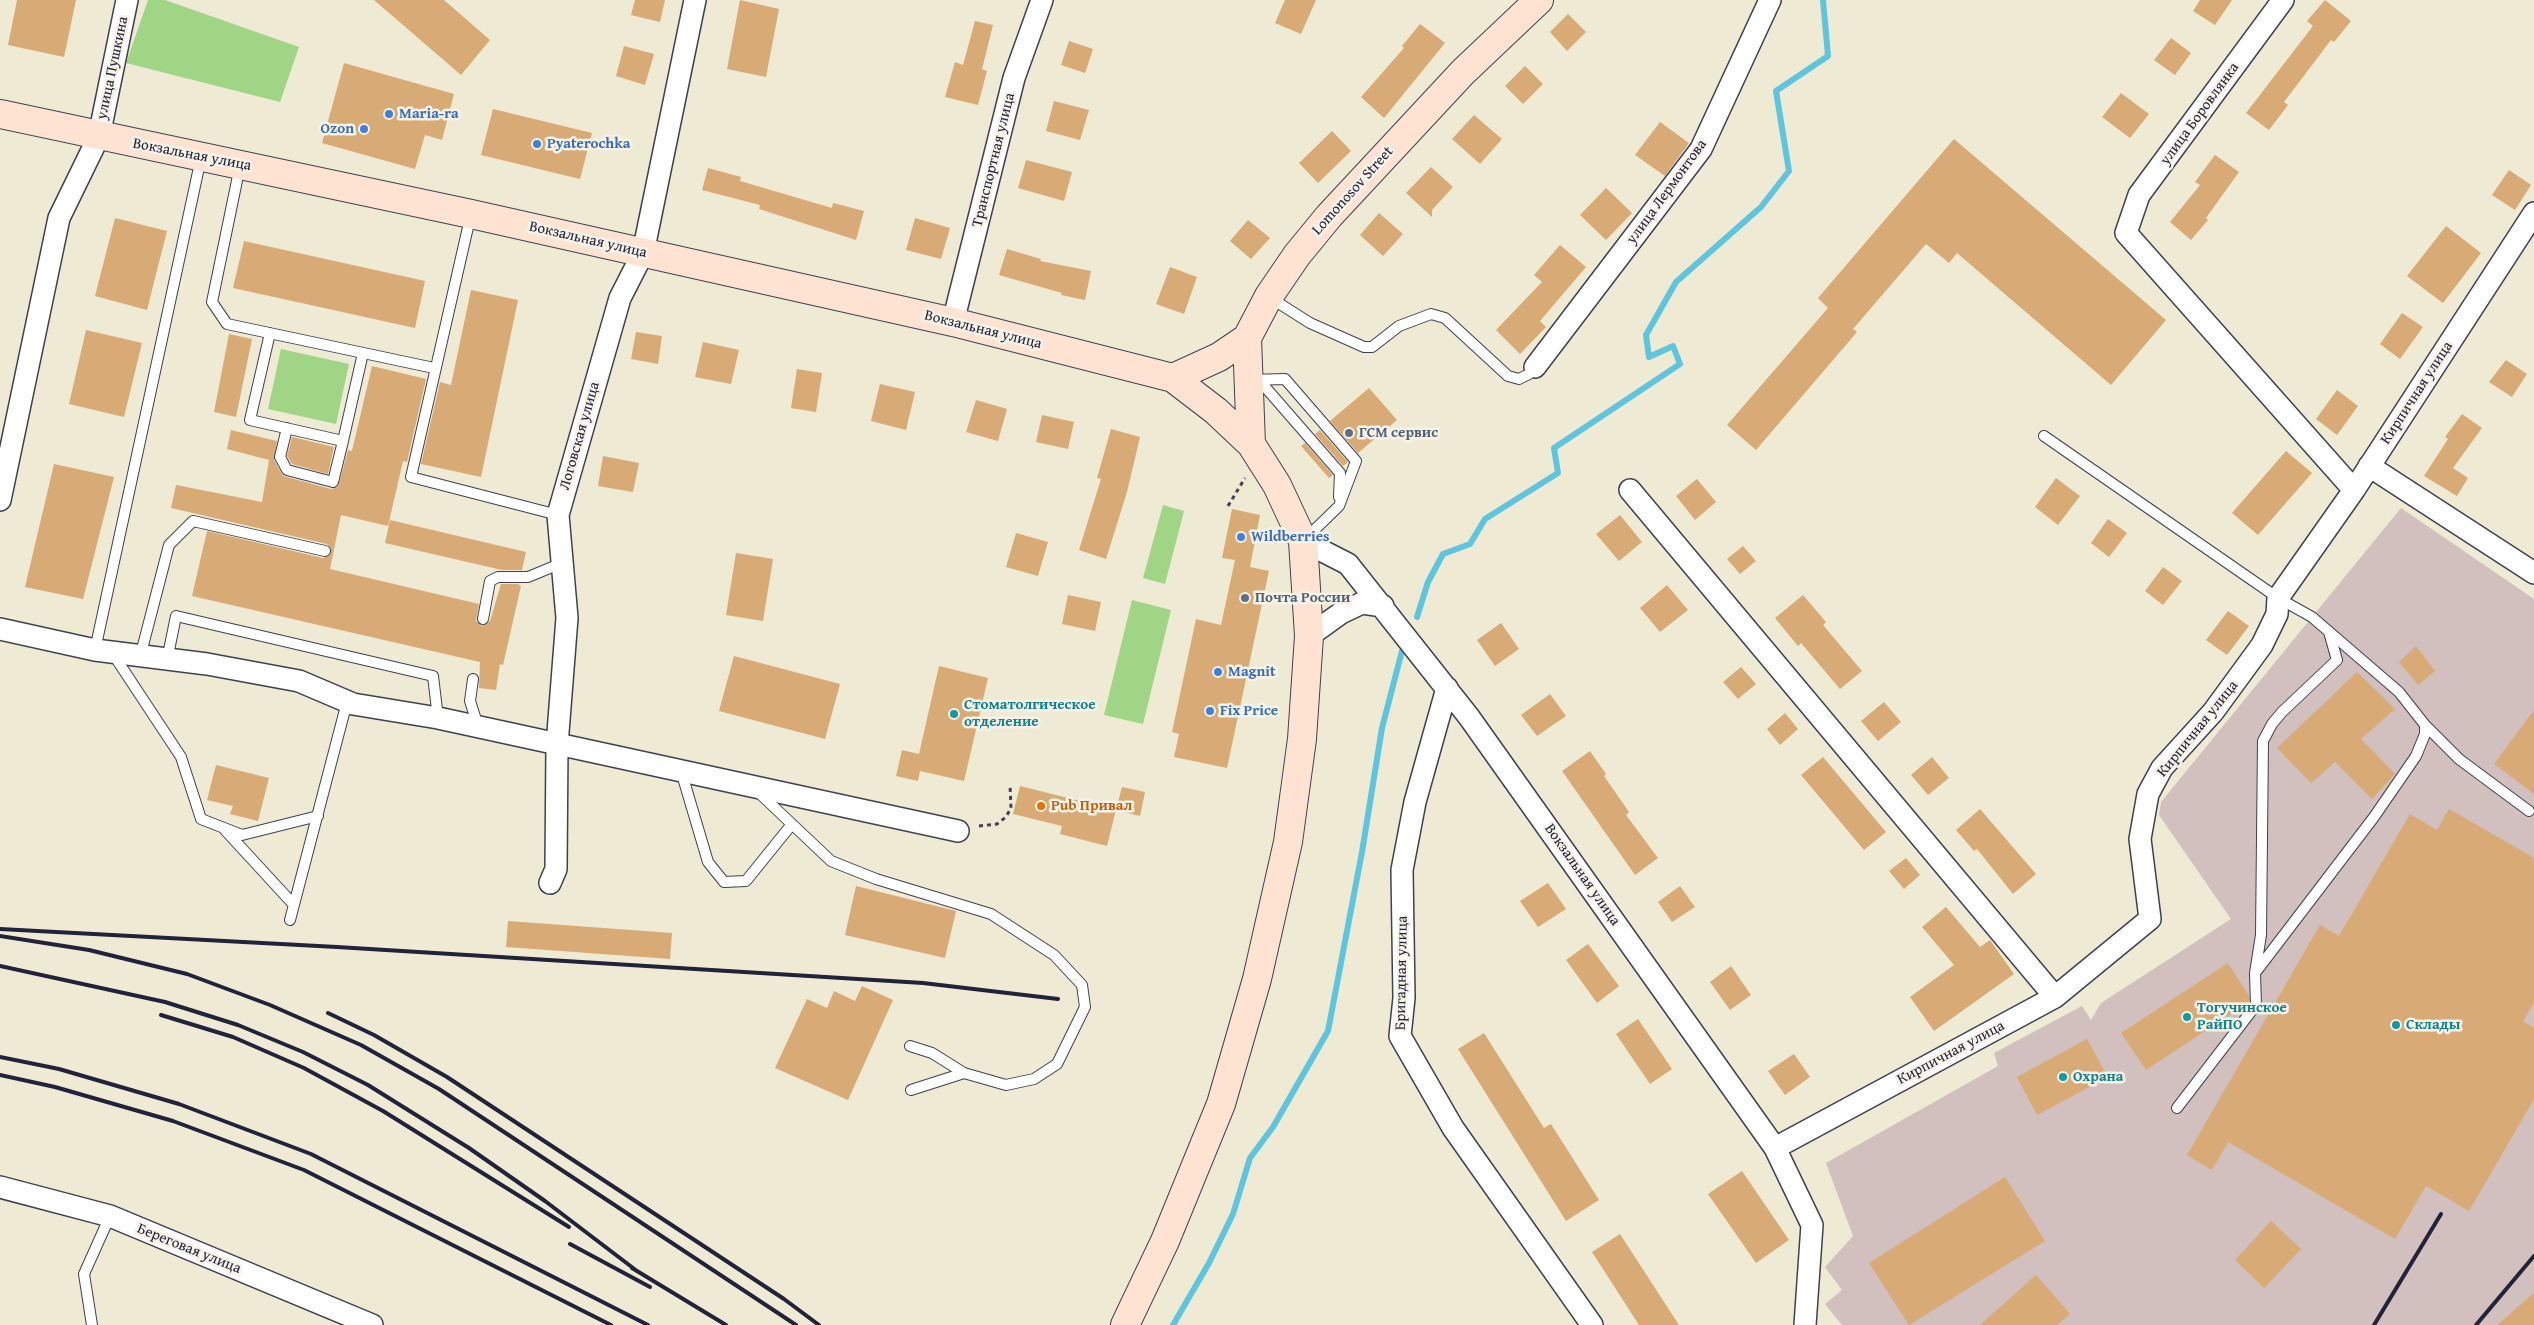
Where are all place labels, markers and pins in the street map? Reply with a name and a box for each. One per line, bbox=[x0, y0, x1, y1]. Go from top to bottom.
place label: Maria-ra bbox=[399, 105, 459, 123]
marker: Maria-ra bbox=[383, 108, 395, 120]
place label: Ozon bbox=[321, 120, 354, 138]
marker: Ozon bbox=[358, 123, 370, 135]
place label: Pyaterochka bbox=[547, 135, 630, 153]
marker: Pyaterochka bbox=[531, 138, 543, 150]
place label: ГСМ сервис bbox=[1359, 424, 1438, 442]
marker: ГСМ сервис bbox=[1343, 427, 1355, 439]
place label: Wildberries bbox=[1251, 528, 1329, 546]
marker: Wildberries bbox=[1235, 531, 1247, 543]
place label: Почта России bbox=[1255, 589, 1350, 607]
marker: Почта России bbox=[1239, 592, 1251, 604]
place label: Magnit bbox=[1228, 663, 1276, 681]
marker: Magnit bbox=[1212, 666, 1224, 678]
place label: Стоматолгическое отделение bbox=[964, 696, 1096, 731]
place label: Fix Price bbox=[1220, 702, 1278, 720]
marker: Fix Price bbox=[1204, 705, 1216, 717]
marker: Стоматолгическое отделение bbox=[948, 708, 960, 720]
place label: Pub Привал bbox=[1051, 797, 1132, 815]
marker: Pub Привал bbox=[1035, 800, 1047, 812]
place label: Тогучинское РайПО bbox=[2197, 999, 2287, 1034]
marker: Тогучинское РайПО bbox=[2181, 1011, 2193, 1023]
place label: Склады bbox=[2406, 1016, 2460, 1034]
marker: Склады bbox=[2390, 1019, 2402, 1031]
place label: Охрана bbox=[2073, 1068, 2123, 1086]
marker: Охрана bbox=[2057, 1071, 2069, 1083]

